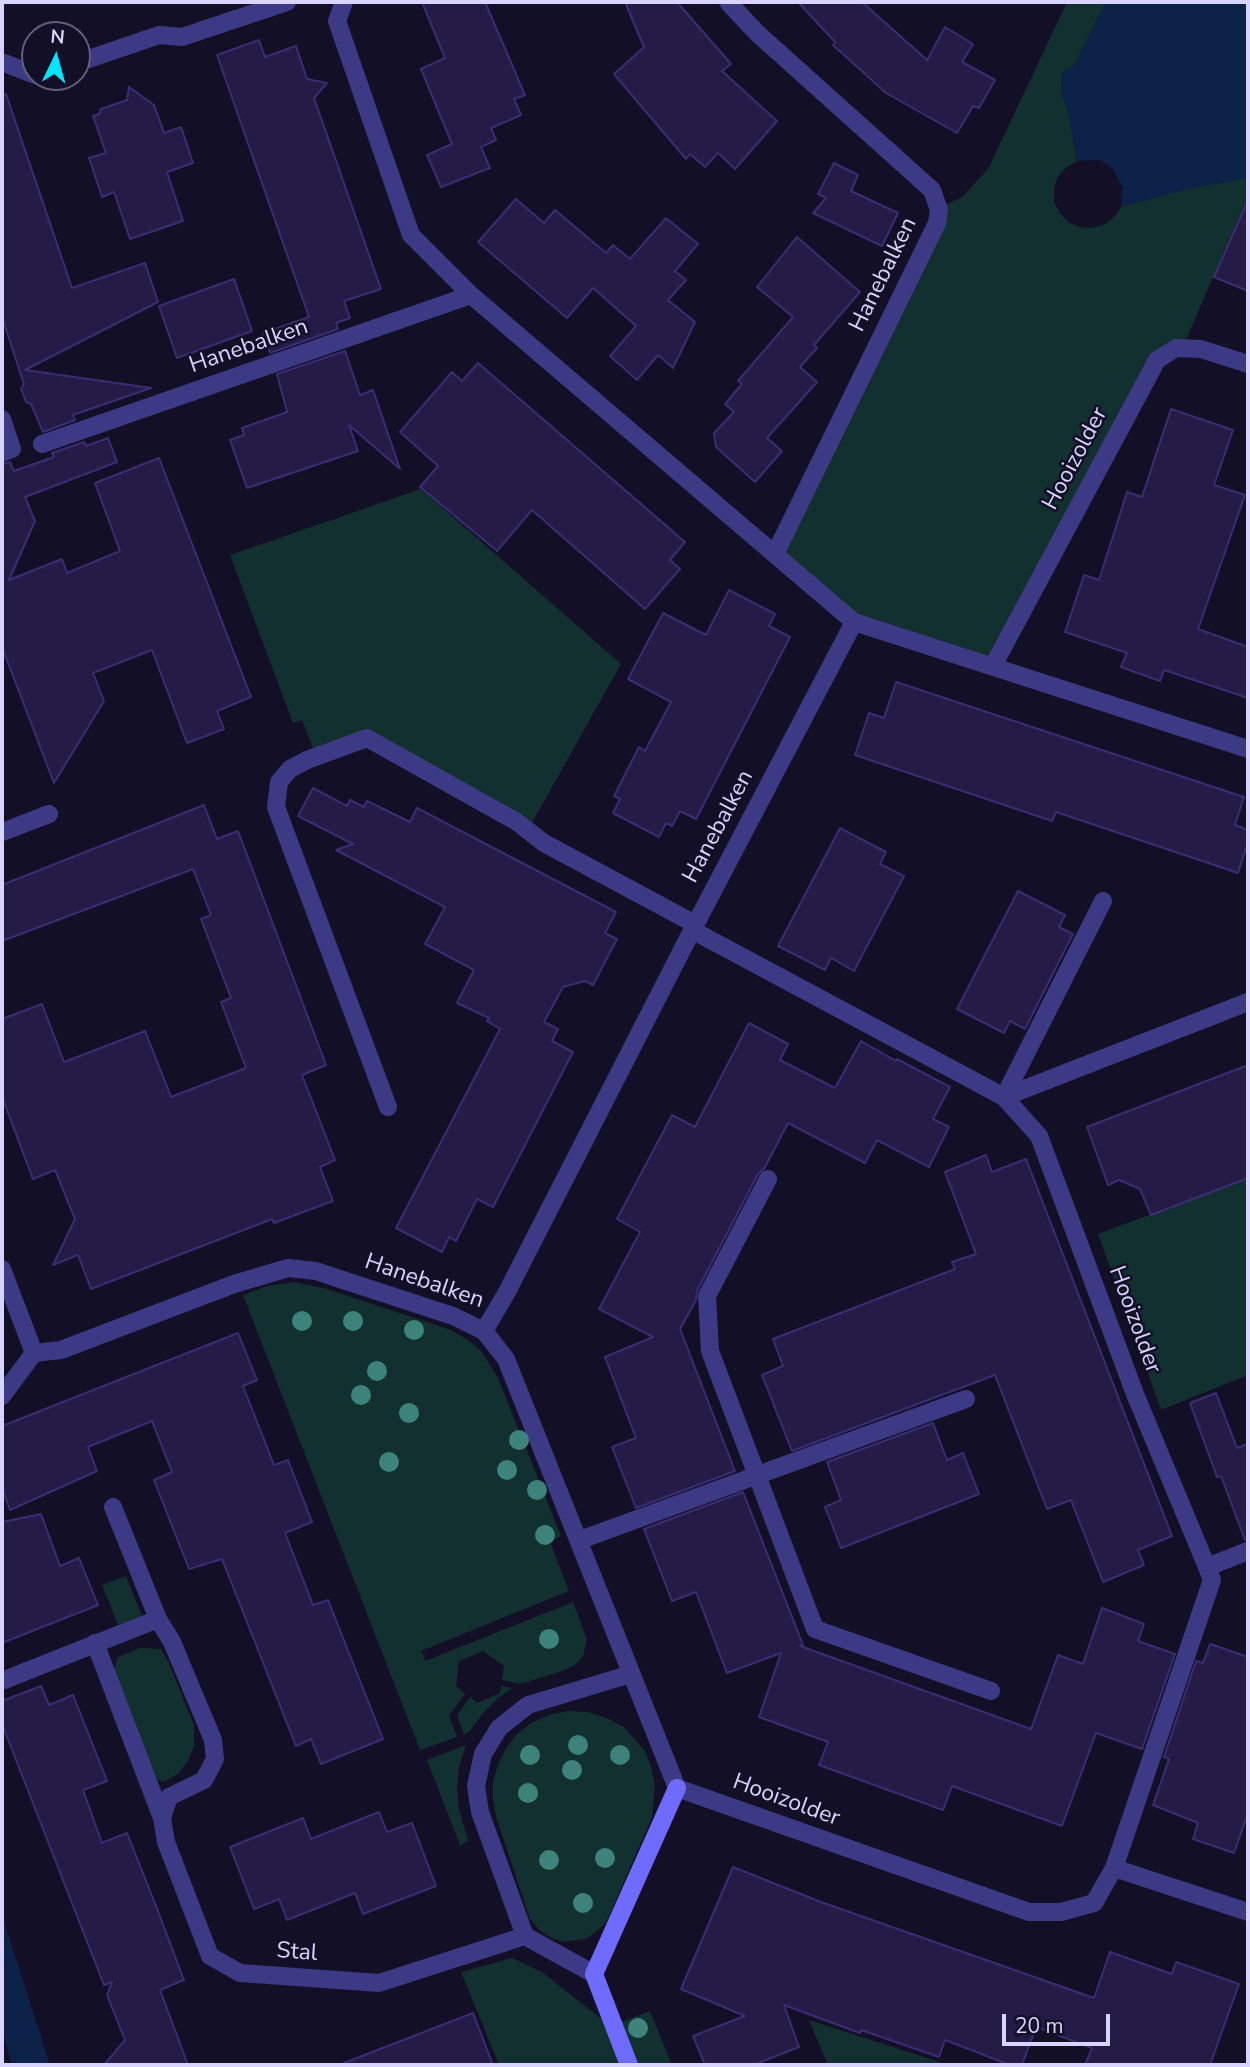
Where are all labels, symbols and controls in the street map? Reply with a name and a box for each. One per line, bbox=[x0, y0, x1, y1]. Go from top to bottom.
north arrow bbox=[21, 21, 91, 91]
text: N bbox=[49, 24, 66, 51]
street label: Hanebalken bbox=[844, 213, 924, 337]
street label: Hanebalken bbox=[186, 314, 312, 380]
street label: Hooizolder bbox=[1037, 403, 1115, 515]
street label: Hanebalken bbox=[678, 766, 760, 888]
street label: Hanebalken bbox=[361, 1249, 487, 1315]
street label: Hooizolder bbox=[1102, 1263, 1166, 1377]
street label: Hooizolder bbox=[729, 1769, 843, 1833]
street label: Stal bbox=[276, 1938, 318, 1968]
scale bar bbox=[1005, 2000, 1114, 2044]
text: 20 m bbox=[1015, 2012, 1064, 2040]

